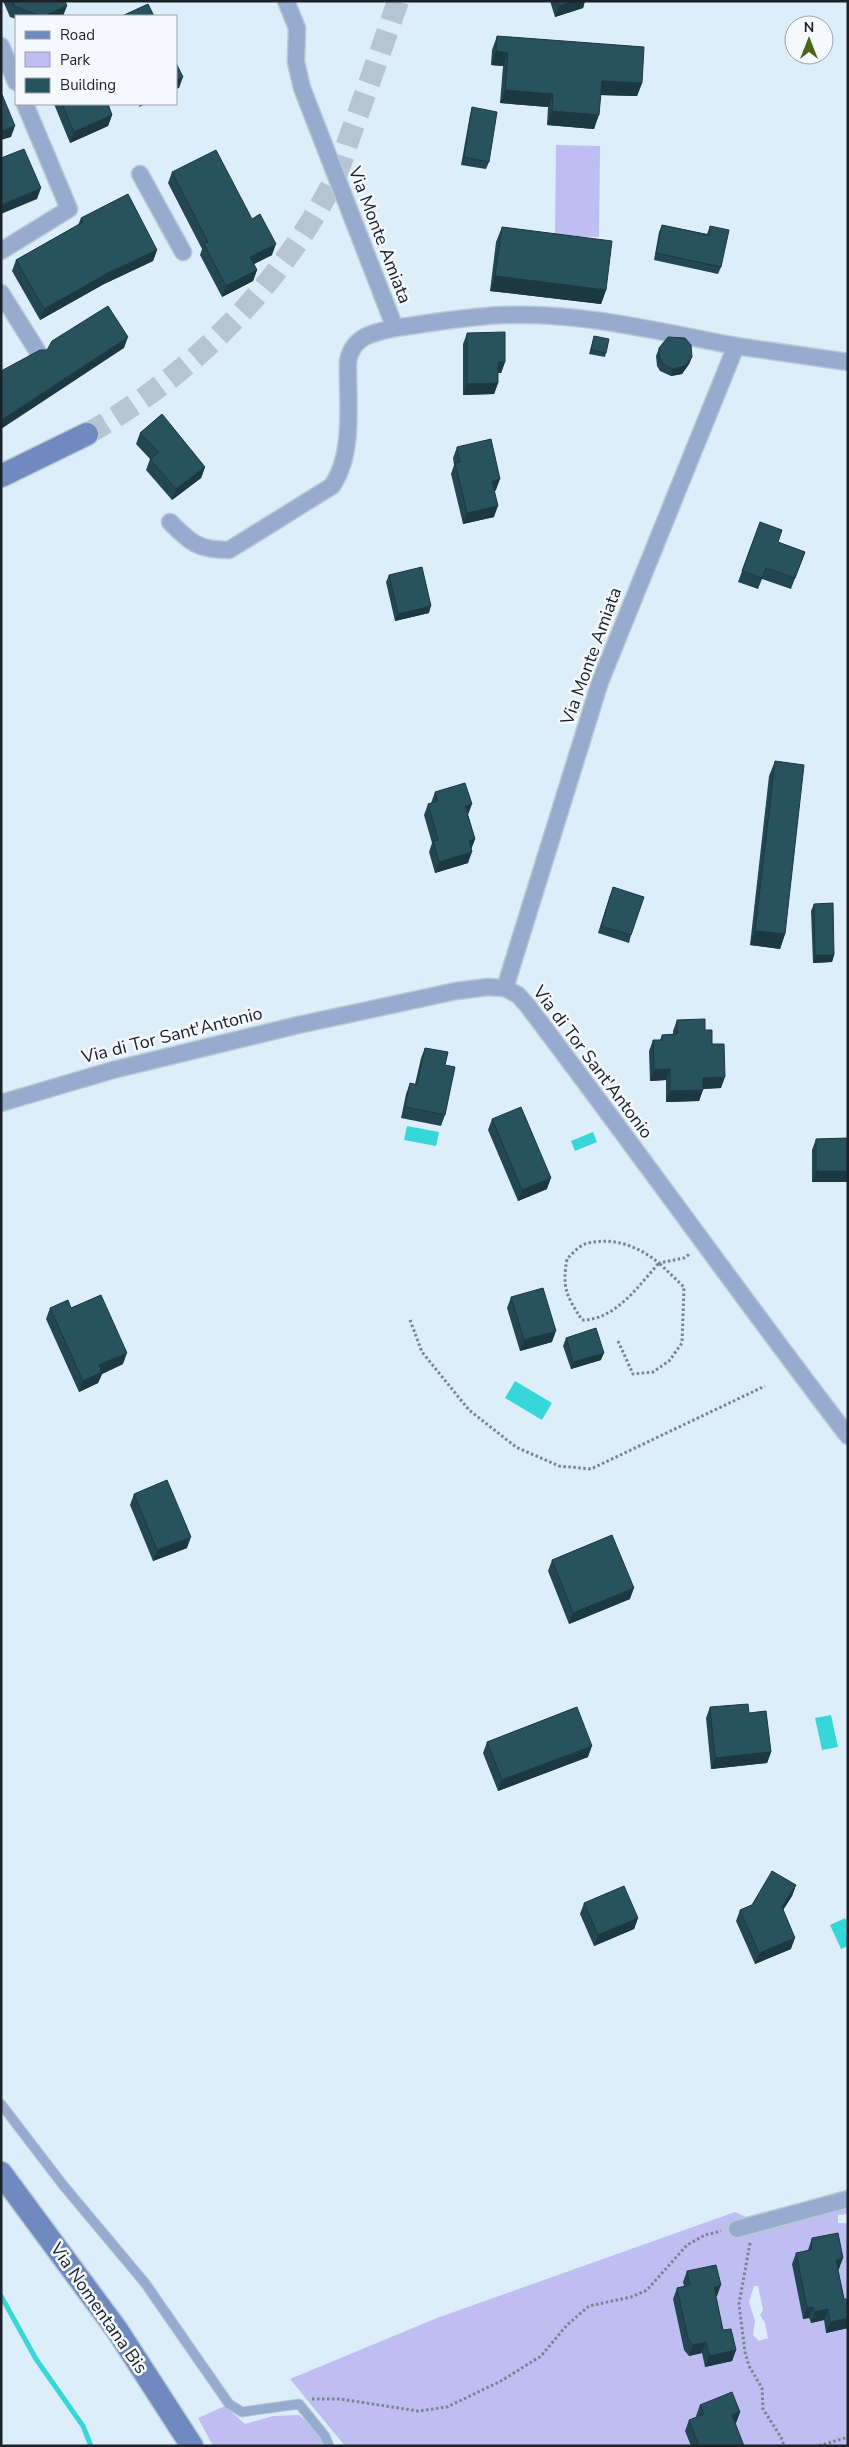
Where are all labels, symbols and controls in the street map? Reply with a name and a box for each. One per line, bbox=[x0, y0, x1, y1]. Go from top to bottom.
legend bbox=[15, 15, 178, 105]
north arrow bbox=[784, 15, 834, 65]
text: N bbox=[804, 18, 814, 37]
text: Road bbox=[60, 25, 95, 45]
text: Park bbox=[60, 50, 90, 70]
text: Building bbox=[60, 75, 116, 95]
street label: Via Monte Amiata bbox=[342, 162, 417, 307]
street label: Via Monte Amiata bbox=[555, 584, 627, 729]
street label: Via di Tor Sant'Antonio bbox=[527, 980, 658, 1143]
street label: Via di Tor Sant'Antonio bbox=[78, 1001, 265, 1069]
street label: Via Nomentana Bis bbox=[44, 2237, 153, 2378]

